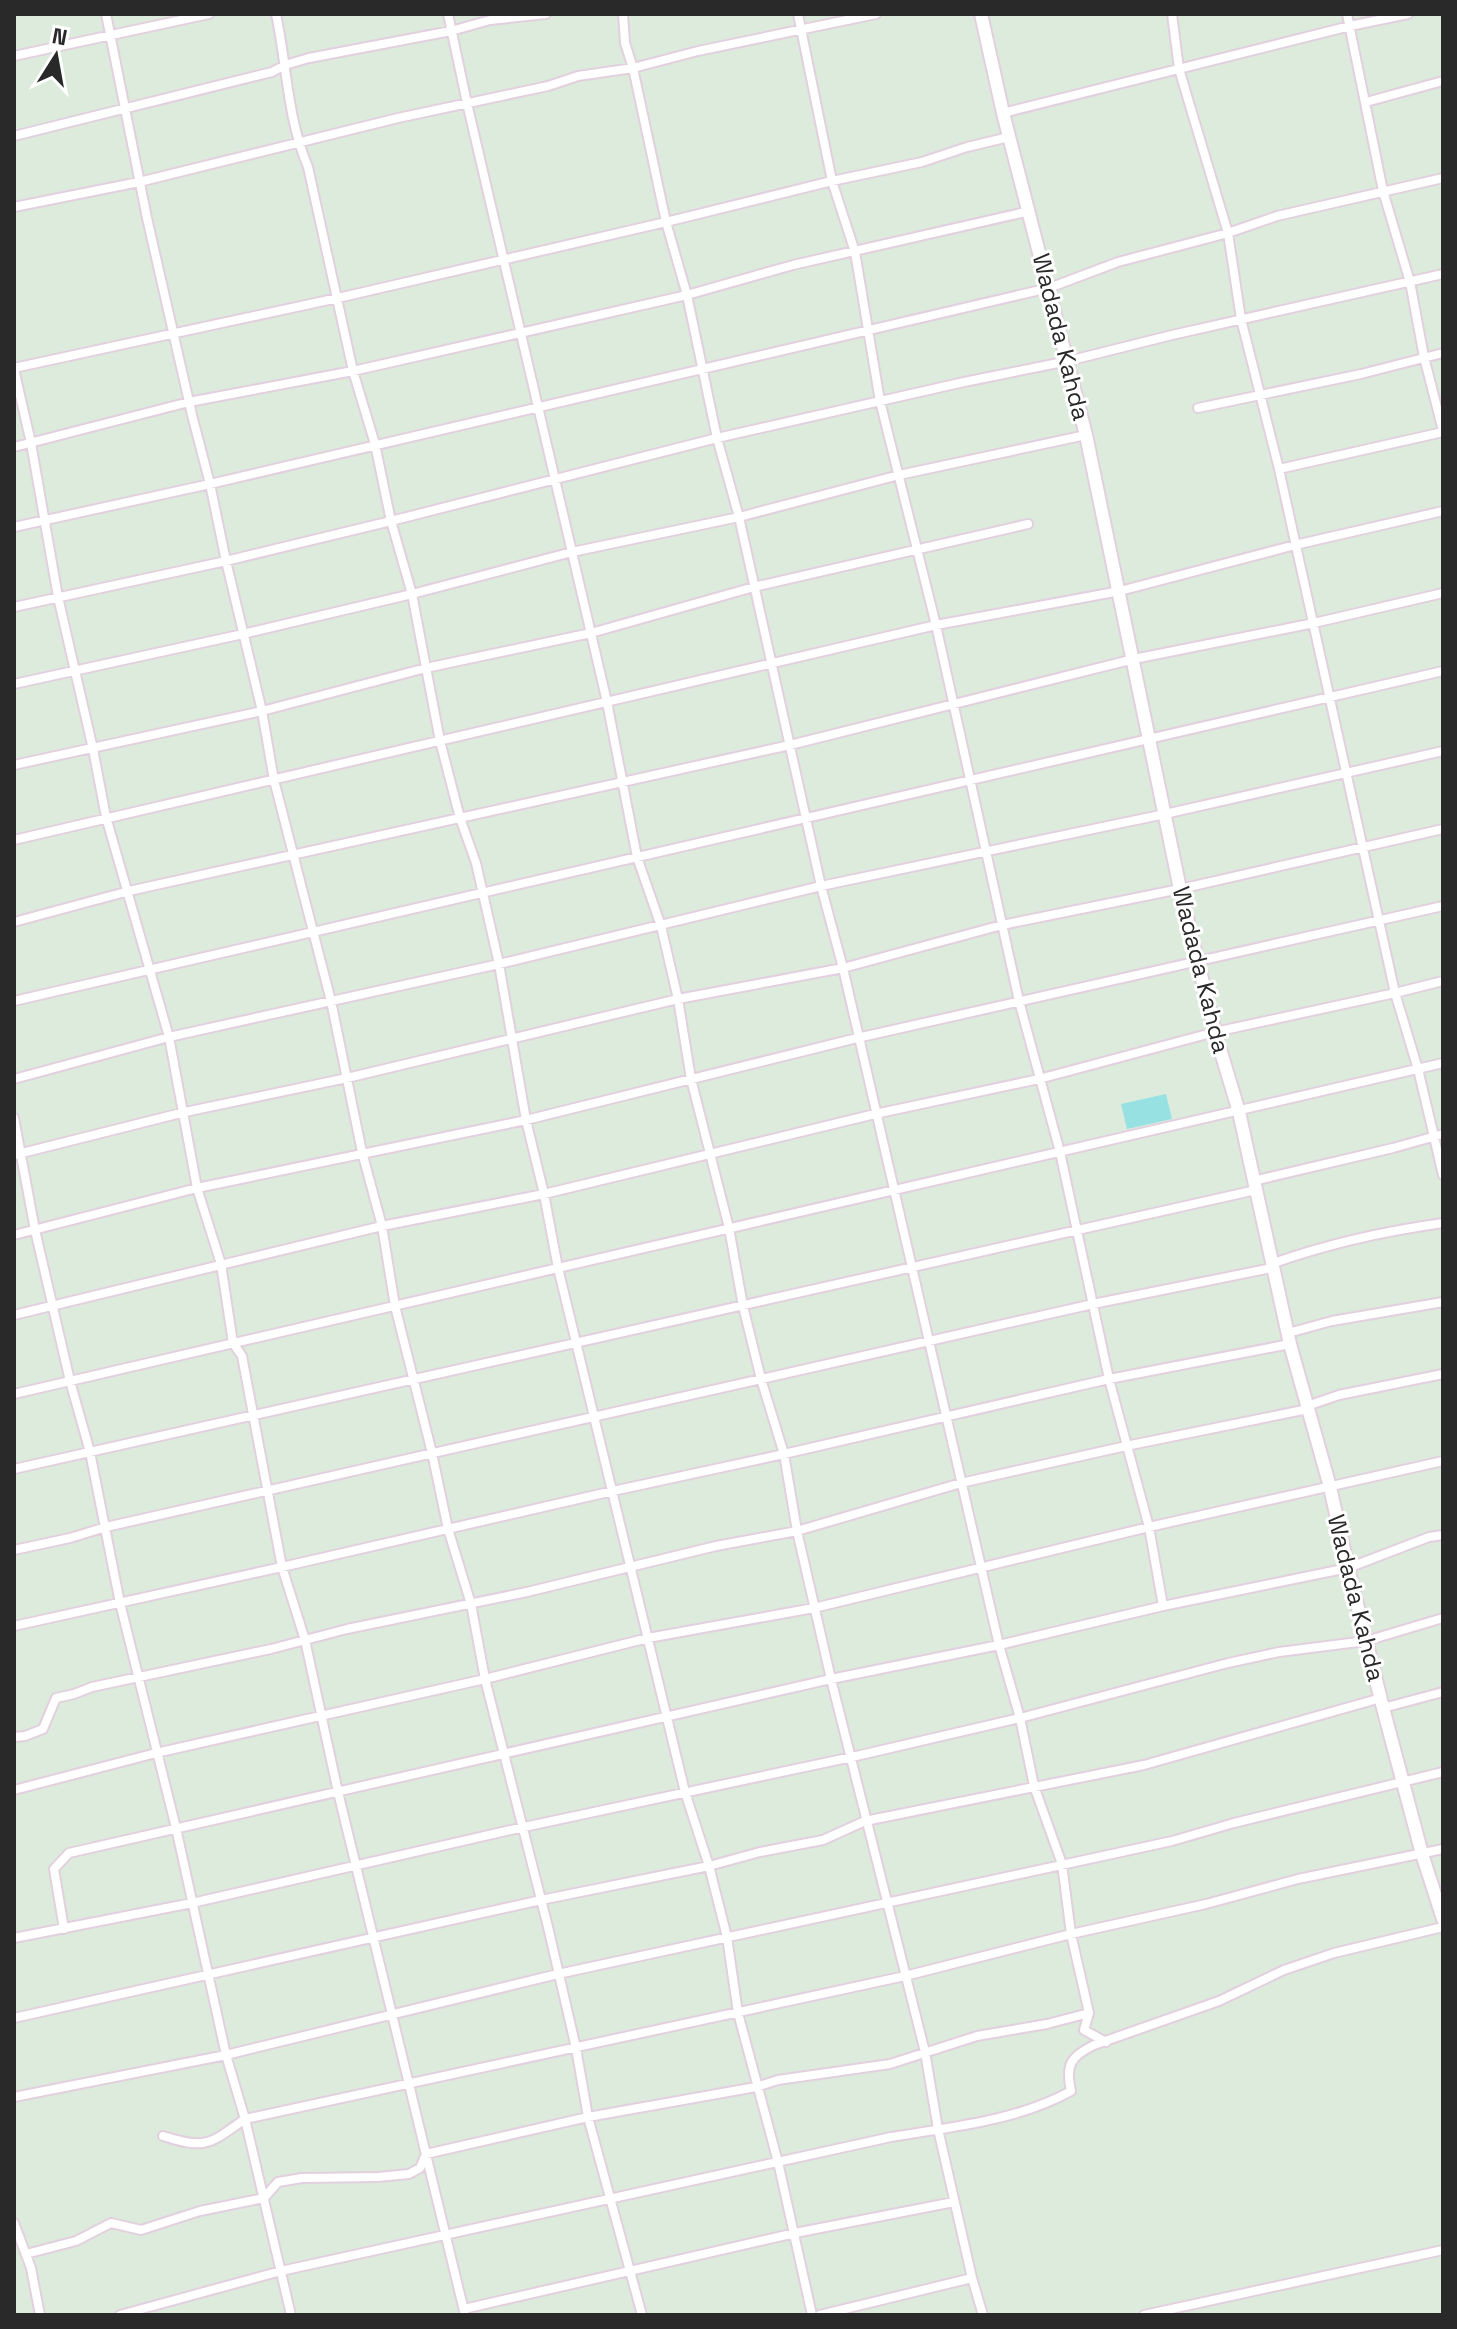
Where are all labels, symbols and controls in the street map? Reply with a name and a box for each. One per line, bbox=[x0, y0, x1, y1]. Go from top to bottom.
north arrow bbox=[16, 16, 96, 96]
text: N bbox=[50, 21, 70, 52]
street label: Wadada Kahda bbox=[1026, 250, 1097, 424]
street label: Wadada Kahda bbox=[1166, 883, 1237, 1057]
street label: Wadada Kahda bbox=[1321, 1511, 1392, 1685]

